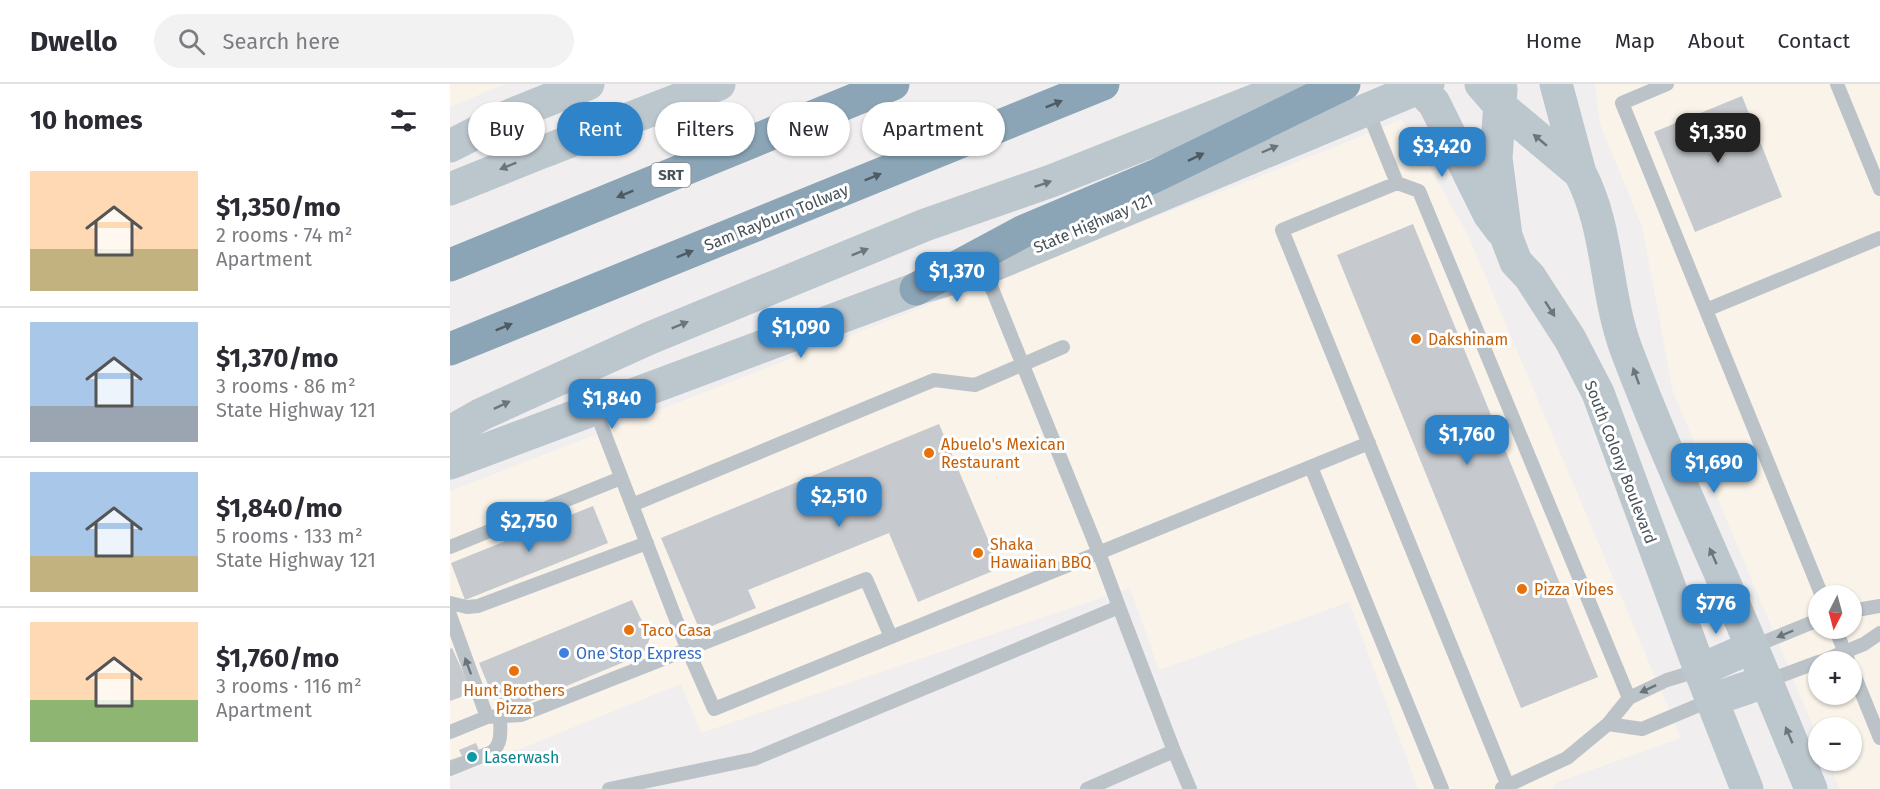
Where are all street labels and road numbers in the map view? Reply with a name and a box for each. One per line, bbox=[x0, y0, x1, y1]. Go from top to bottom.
road number: SRT bbox=[652, 163, 690, 187]
street label: Sam Rayburn Tollway bbox=[701, 180, 851, 255]
street label: State Highway 121 bbox=[1031, 190, 1156, 257]
street label: South Colony Boulevard bbox=[1581, 378, 1660, 546]

